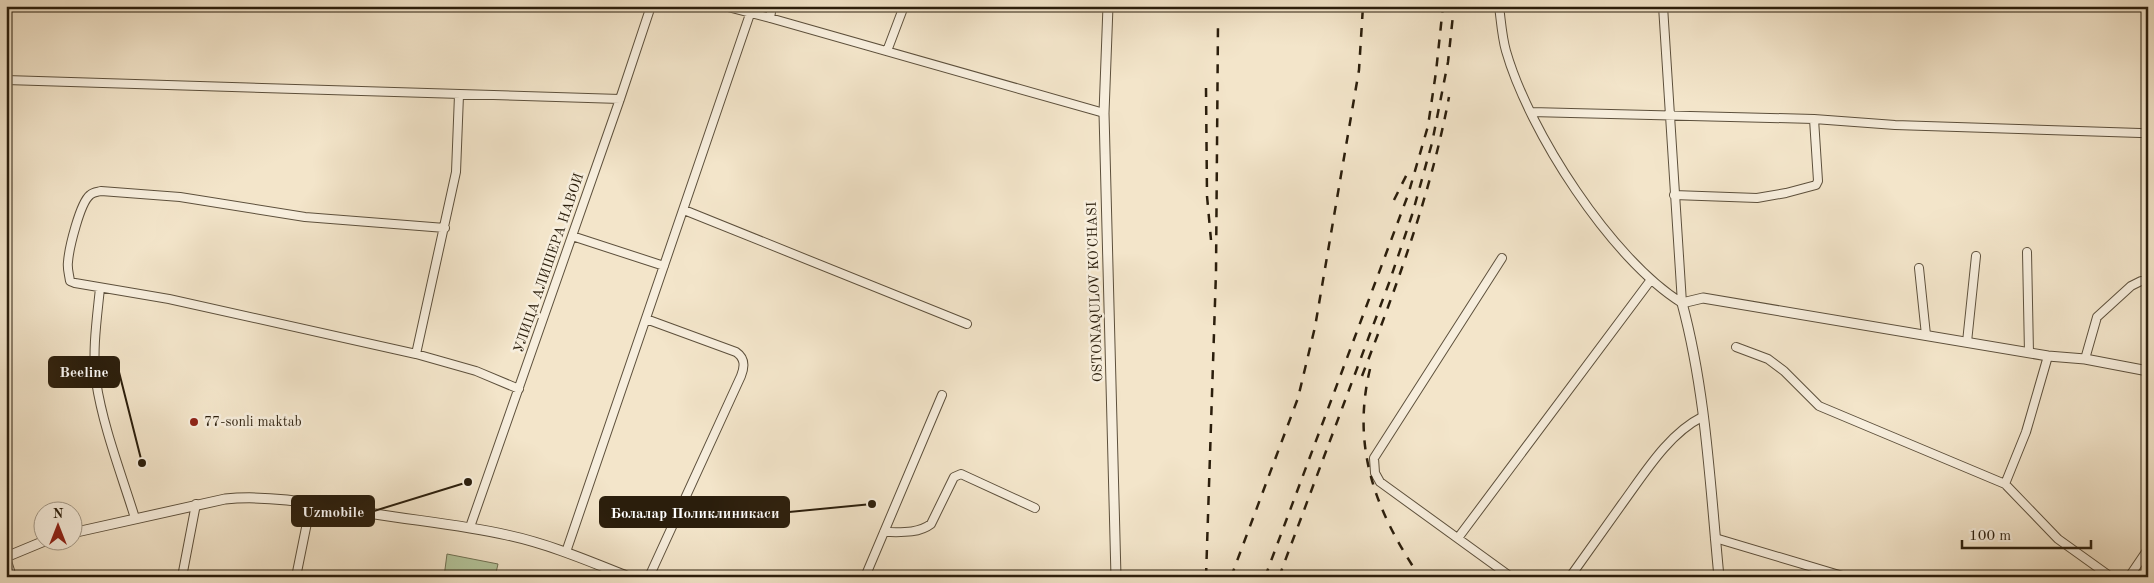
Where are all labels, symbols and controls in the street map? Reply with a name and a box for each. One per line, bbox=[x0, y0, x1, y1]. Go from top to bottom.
street label: УЛИЦА АЛИШЕРА НАВОИ bbox=[512, 171, 587, 355]
street label: OSTONAQULOV KO'CHASI bbox=[1085, 201, 1105, 383]
callout: Beeline bbox=[49, 357, 119, 387]
text: Beeline bbox=[59, 366, 109, 381]
place label: 77-sonli maktab bbox=[204, 415, 302, 429]
marker: 77-sonli maktab bbox=[188, 416, 200, 428]
callout: Uzmobile bbox=[292, 496, 374, 526]
callout: Болалар Поликлиникаси bbox=[600, 497, 789, 527]
north arrow bbox=[32, 500, 82, 550]
text: Uzmobile bbox=[302, 506, 364, 521]
text: N bbox=[53, 507, 64, 521]
text: Болалар Поликлиникаси bbox=[610, 507, 780, 522]
scale bar bbox=[1962, 518, 2090, 550]
text: 100 m bbox=[1969, 529, 2011, 544]

